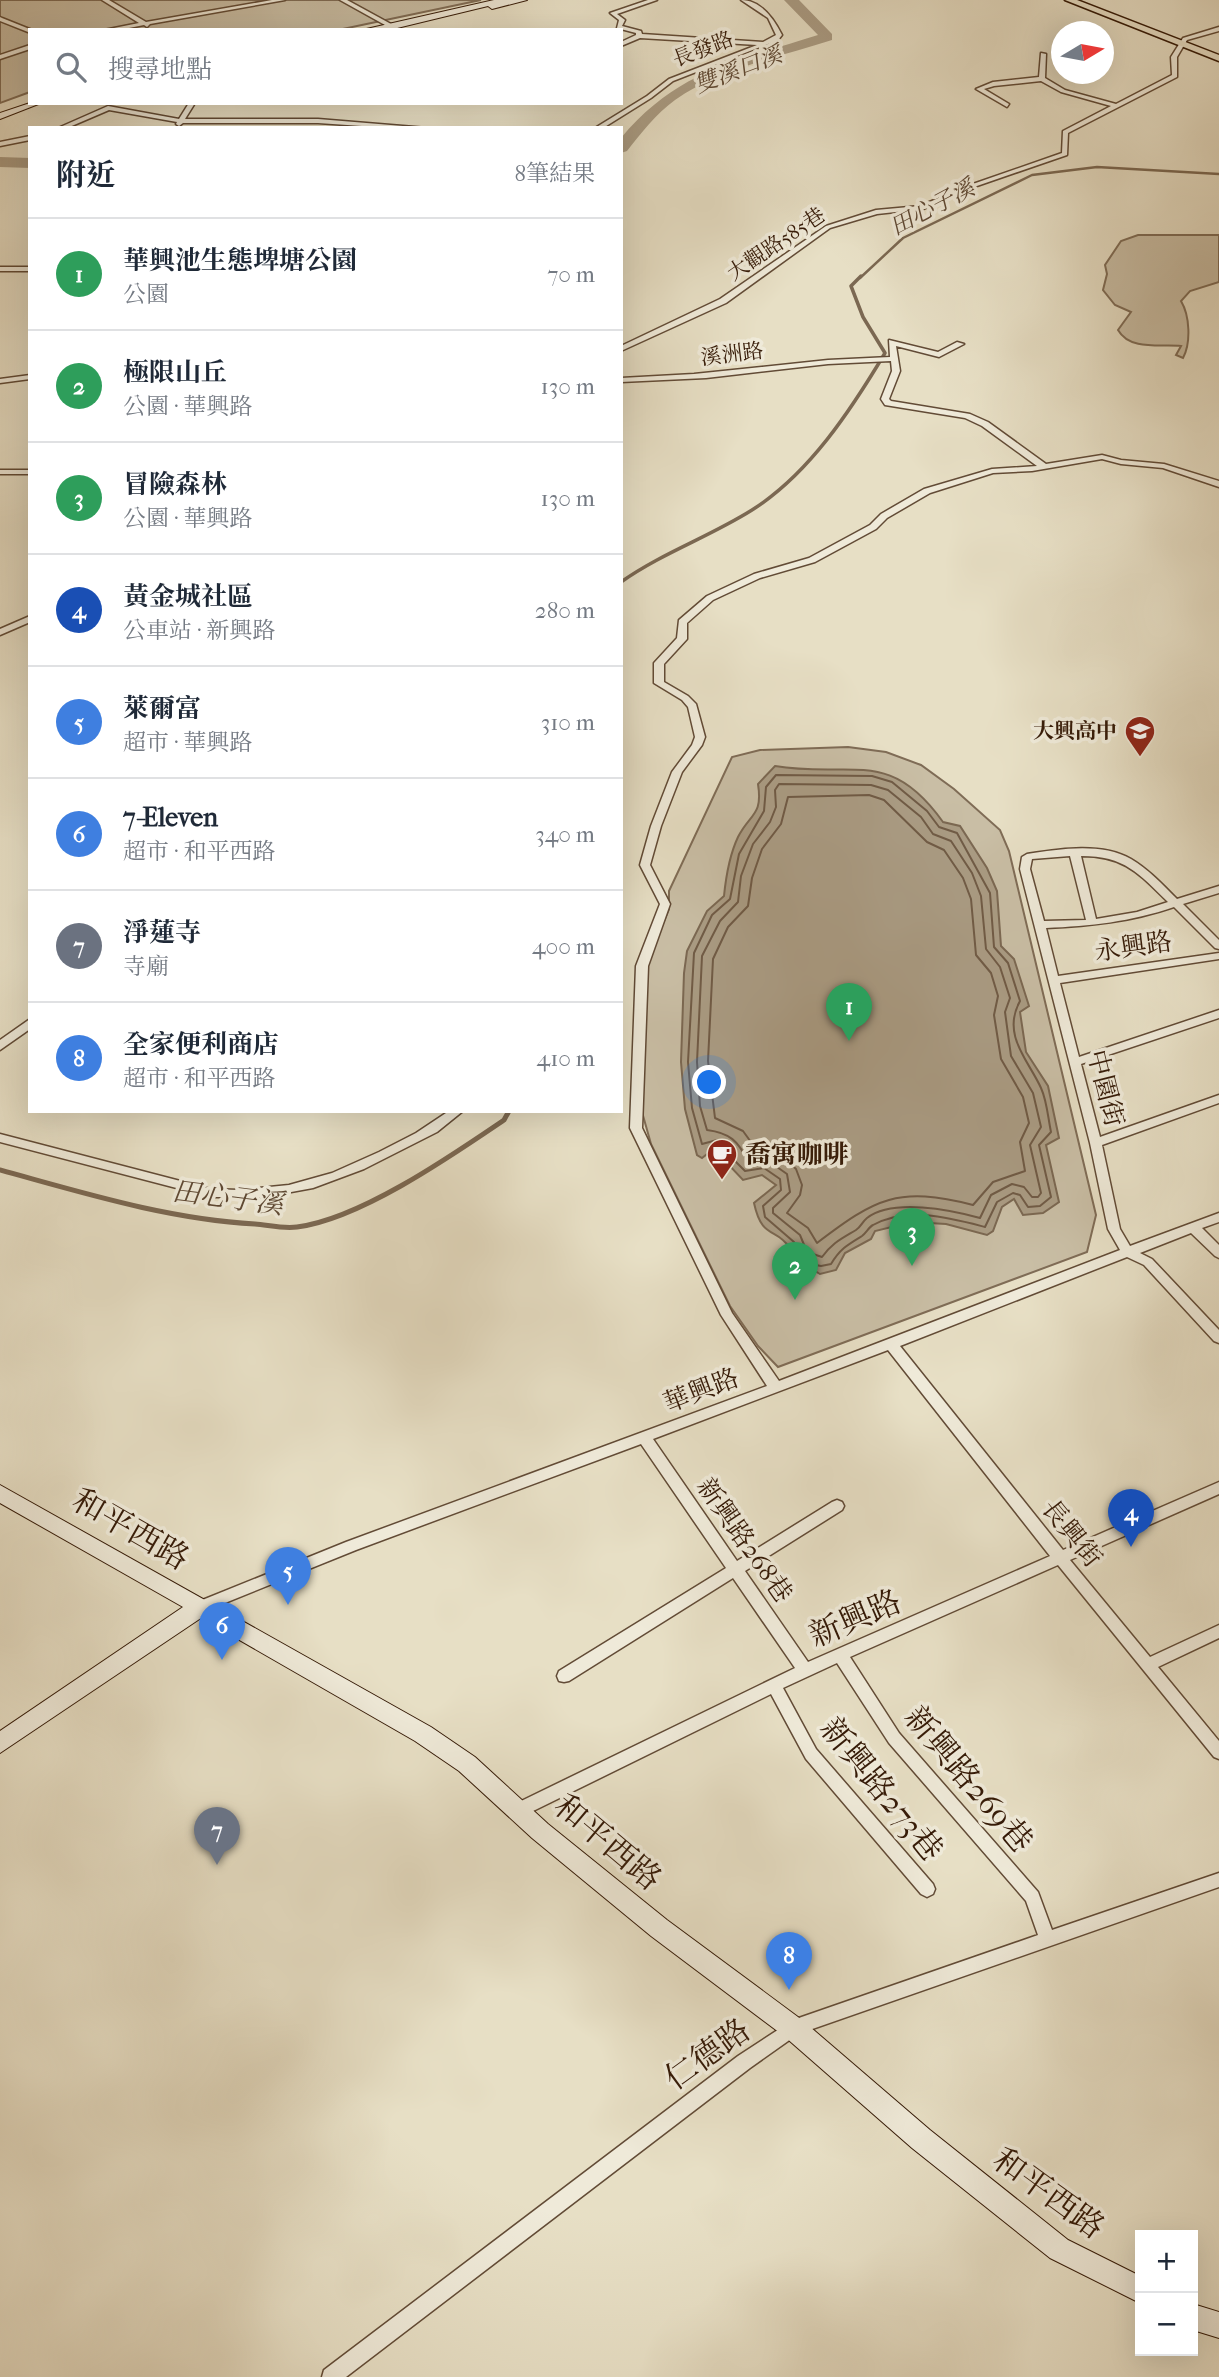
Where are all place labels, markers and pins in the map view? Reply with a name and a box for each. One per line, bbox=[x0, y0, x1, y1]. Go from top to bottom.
school or university icon: 大興高中 bbox=[1123, 714, 1157, 758]
place label: 大興高中 bbox=[1033, 719, 1117, 743]
pin: 1 bbox=[826, 983, 872, 1041]
cafe icon: 喬寓咖啡 bbox=[705, 1137, 739, 1181]
place label: 喬寓咖啡 bbox=[745, 1139, 849, 1170]
pin: 3 bbox=[889, 1208, 935, 1266]
pin: 2 bbox=[772, 1242, 818, 1300]
pin: 4 bbox=[1108, 1489, 1154, 1547]
pin: 5 bbox=[265, 1547, 311, 1605]
pin: 6 bbox=[199, 1602, 245, 1660]
pin: 7 bbox=[194, 1807, 240, 1865]
pin: 8 bbox=[766, 1932, 812, 1990]

